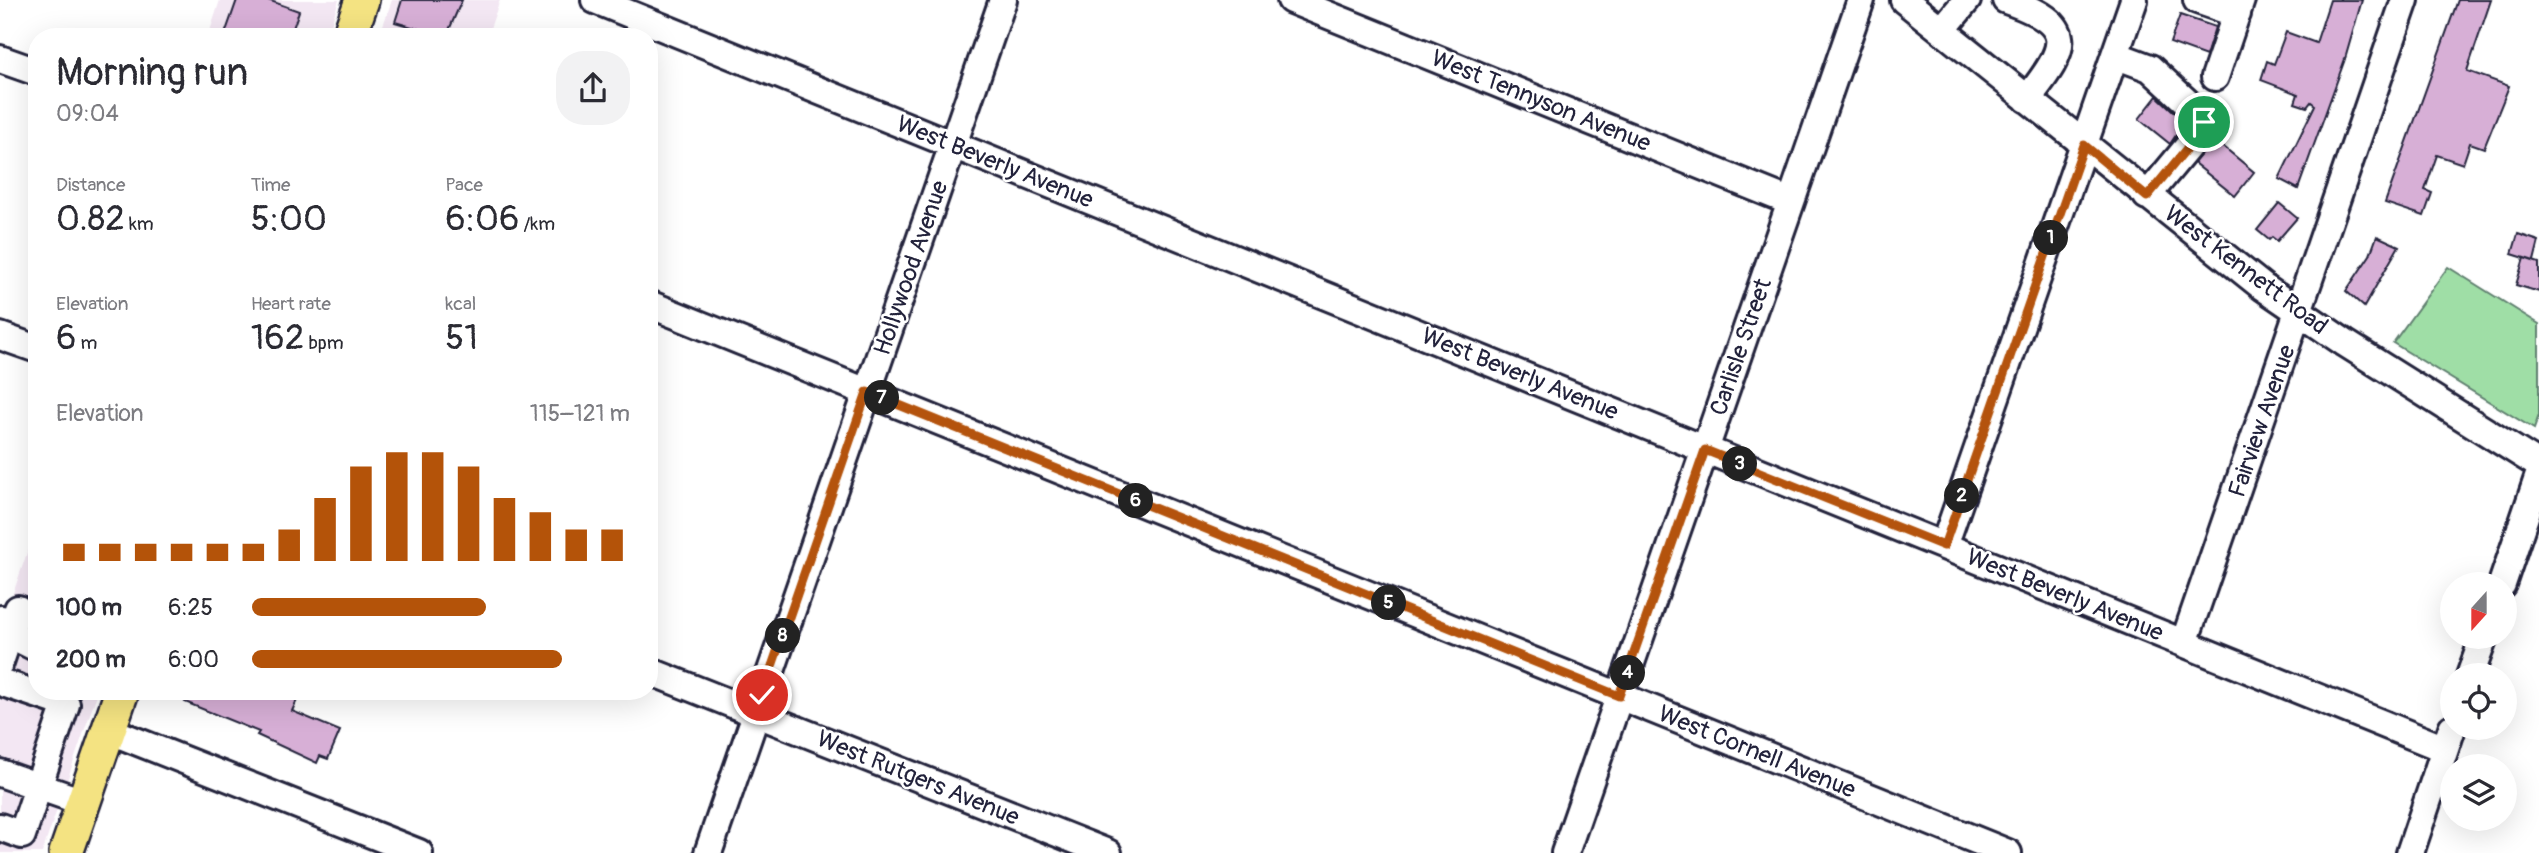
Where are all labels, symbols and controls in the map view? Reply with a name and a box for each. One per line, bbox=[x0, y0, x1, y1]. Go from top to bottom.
street label: West Tennyson Avenue bbox=[1427, 44, 1655, 158]
text: Morning run bbox=[56, 49, 248, 97]
button: share bbox=[556, 51, 630, 125]
pin bbox=[2174, 92, 2234, 152]
text: 09:04 bbox=[56, 99, 119, 128]
icon: arrive bbox=[2185, 103, 2223, 141]
street label: West Beverly Avenue bbox=[892, 109, 1098, 215]
text: Distance bbox=[56, 173, 125, 197]
text: Time bbox=[251, 173, 290, 197]
text: Pace bbox=[445, 173, 483, 197]
street label: Hollywood Avenue bbox=[868, 177, 954, 359]
text: 0.82 bbox=[56, 197, 125, 241]
text: 5:00 bbox=[251, 197, 327, 241]
text: 6:06 bbox=[445, 197, 519, 241]
street label: West Kennett Road bbox=[2159, 199, 2333, 341]
text: km bbox=[125, 212, 154, 236]
text: /km bbox=[519, 212, 555, 236]
pin: 1 bbox=[2034, 220, 2068, 256]
text: 1 bbox=[2047, 225, 2054, 249]
street label: Carlisle Street bbox=[1704, 274, 1778, 419]
text: Elevation bbox=[56, 292, 128, 316]
text: Heart rate bbox=[251, 292, 331, 316]
text: kcal bbox=[445, 292, 476, 316]
text: 6 bbox=[56, 316, 76, 360]
text: 162 bbox=[251, 316, 304, 360]
text: 51 bbox=[445, 316, 478, 360]
street label: West Beverly Avenue bbox=[1417, 321, 1623, 427]
text: m bbox=[76, 331, 97, 355]
text: bpm bbox=[304, 331, 344, 355]
street label: Fairview Avenue bbox=[2222, 341, 2302, 501]
pin: 7 bbox=[864, 380, 900, 416]
text: 7 bbox=[876, 385, 887, 409]
text: Elevation bbox=[56, 399, 144, 428]
text: 115–121 m bbox=[530, 399, 630, 428]
pin: 3 bbox=[1722, 447, 1758, 482]
text: 3 bbox=[1734, 451, 1745, 475]
pin: 2 bbox=[1944, 478, 1980, 514]
text: 2 bbox=[1956, 483, 1967, 507]
pin: 6 bbox=[1118, 484, 1154, 518]
text: 6 bbox=[1130, 488, 1141, 512]
street label: West Beverly Avenue bbox=[1962, 542, 2168, 648]
north arrow bbox=[2440, 572, 2516, 649]
map controls bbox=[2440, 572, 2517, 831]
pin: 5 bbox=[1372, 586, 1406, 620]
text: 5 bbox=[1383, 590, 1394, 614]
text: 100 m bbox=[56, 593, 122, 622]
text: 6:25 bbox=[168, 593, 213, 622]
pin: 8 bbox=[766, 618, 800, 654]
text: 8 bbox=[778, 623, 787, 647]
text: 200 m bbox=[56, 645, 126, 674]
text: 6:00 bbox=[168, 645, 219, 674]
pin: 4 bbox=[1610, 656, 1646, 690]
text: 4 bbox=[1622, 660, 1633, 684]
button: locate bbox=[2440, 663, 2517, 740]
pin bbox=[732, 665, 792, 725]
icon: check bbox=[743, 676, 781, 714]
street label: West Cornell Avenue bbox=[1654, 699, 1860, 805]
street label: West Rutgers Avenue bbox=[813, 724, 1024, 832]
button: layers bbox=[2440, 754, 2517, 831]

